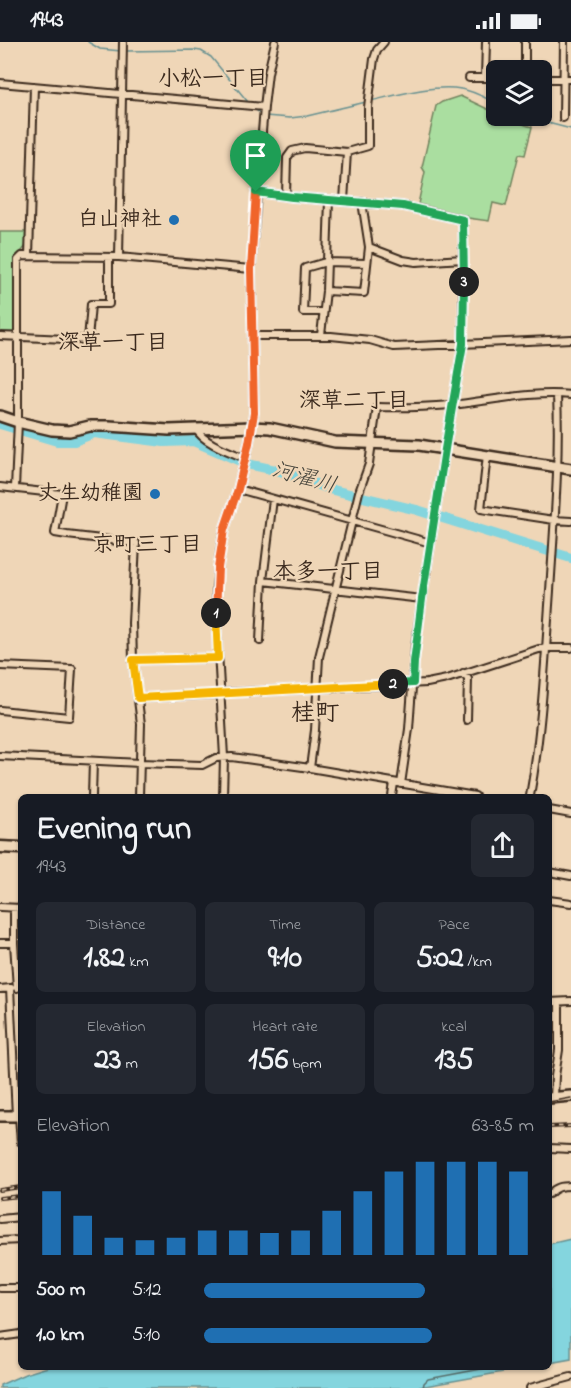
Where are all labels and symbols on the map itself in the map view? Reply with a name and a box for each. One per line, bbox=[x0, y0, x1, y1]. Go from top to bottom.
district label: 小松一丁目 bbox=[158, 64, 268, 96]
pin bbox=[230, 130, 281, 192]
place label: 白山神社 bbox=[78, 205, 162, 235]
marker: 白山神社 bbox=[167, 213, 181, 227]
pin: 3 bbox=[449, 267, 479, 297]
district label: 深草一丁目 bbox=[58, 328, 168, 360]
district label: 深草二丁目 bbox=[299, 386, 409, 418]
water label: 河濯川 bbox=[268, 455, 340, 503]
place label: 丈生幼稚園 bbox=[38, 479, 143, 509]
marker: 丈生幼稚園 bbox=[148, 487, 162, 501]
district label: 京町三丁目 bbox=[92, 530, 202, 562]
district label: 本多一丁目 bbox=[273, 557, 383, 589]
pin: 1 bbox=[201, 598, 231, 628]
pin: 2 bbox=[378, 669, 408, 699]
district label: 桂町 bbox=[291, 697, 339, 732]

